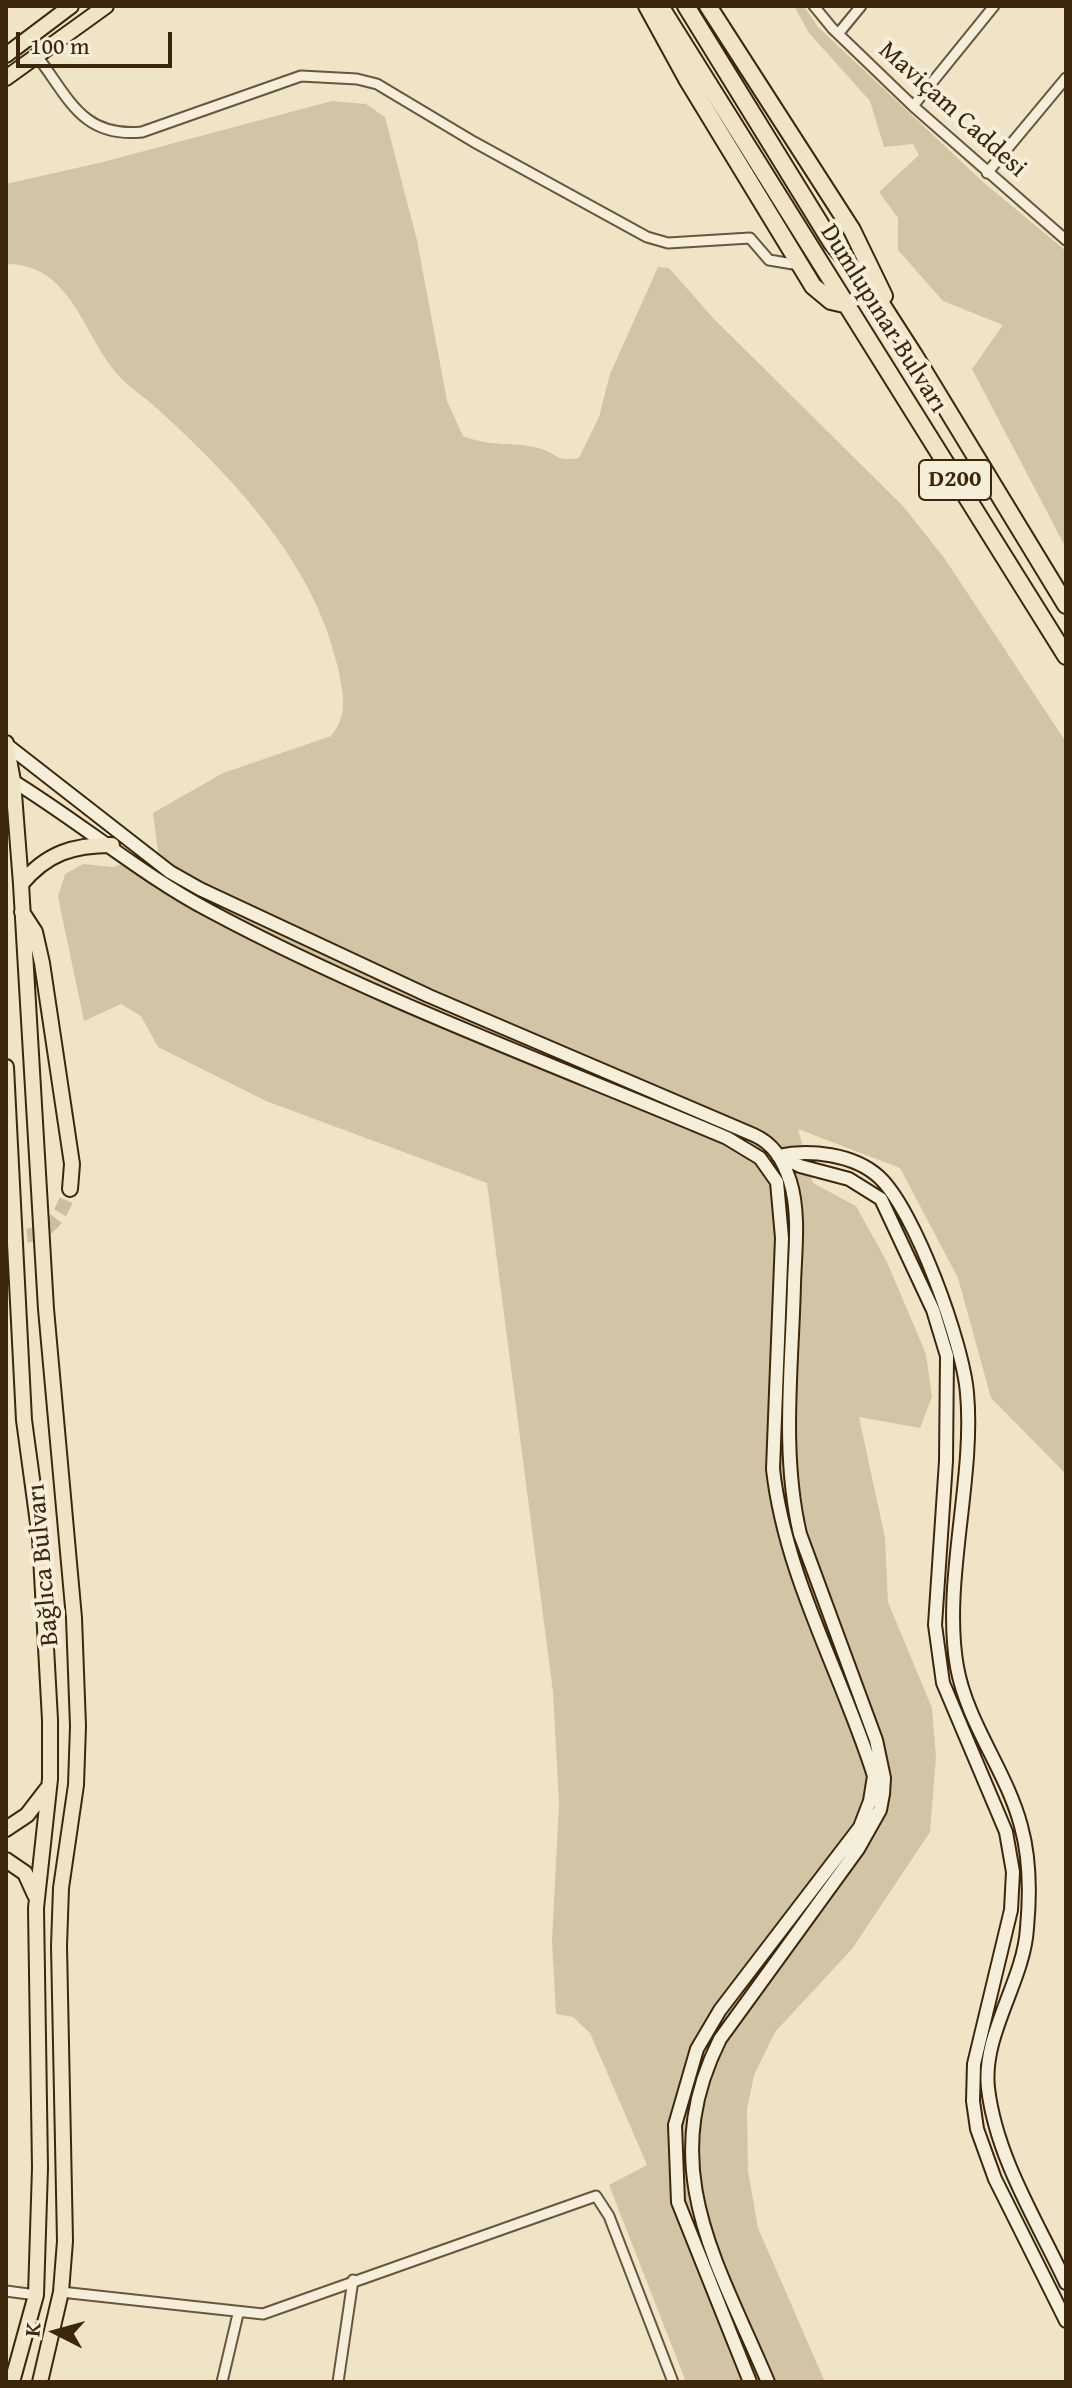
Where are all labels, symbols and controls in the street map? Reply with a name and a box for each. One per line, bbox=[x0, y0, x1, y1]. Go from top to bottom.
scale bar bbox=[20, 16, 176, 66]
text: 100 m bbox=[30, 28, 90, 63]
street label: Maviçam Caddesi bbox=[872, 35, 1032, 185]
street label: Dumlupınar Bulvarı bbox=[813, 219, 953, 419]
road number: D200 bbox=[919, 460, 991, 500]
street label: Bağlıca Bulvarı bbox=[21, 1482, 67, 1648]
north arrow bbox=[16, 2292, 96, 2372]
text: K bbox=[15, 2321, 49, 2338]

